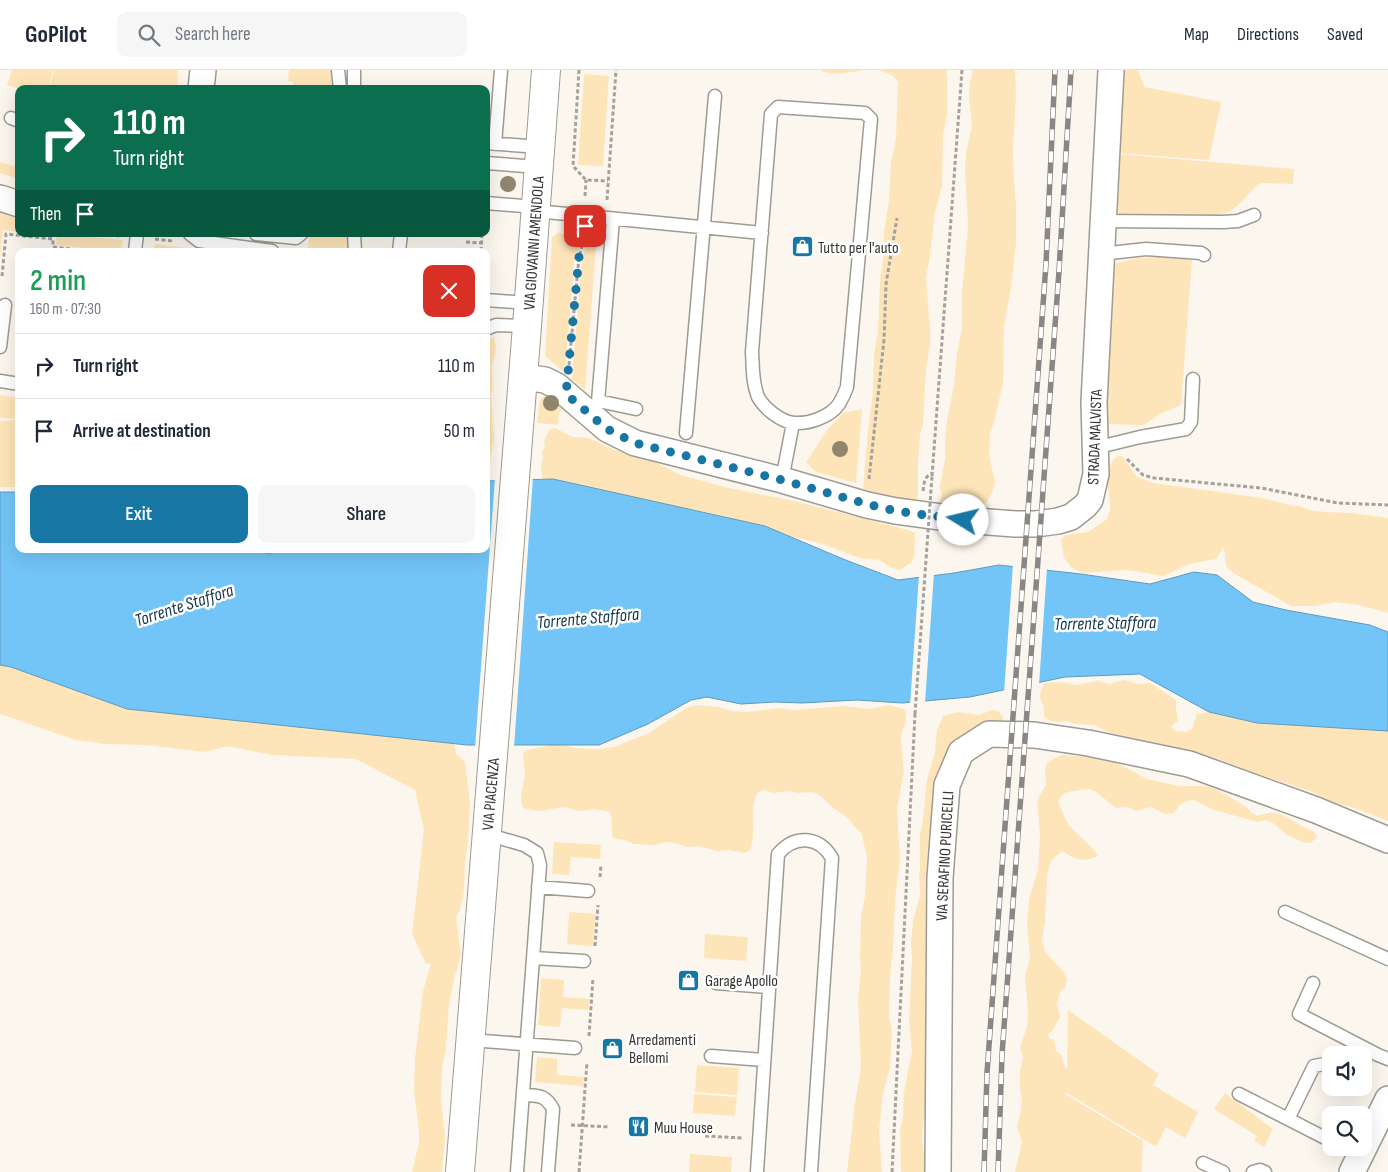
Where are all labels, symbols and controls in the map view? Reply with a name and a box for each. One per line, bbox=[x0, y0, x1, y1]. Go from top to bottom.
search box bbox=[117, 12, 467, 57]
text: GoPilot bbox=[25, 20, 87, 49]
icon: search bbox=[135, 21, 163, 49]
text: Search here bbox=[175, 23, 251, 46]
text: Map bbox=[1184, 24, 1209, 45]
text: Directions bbox=[1237, 24, 1299, 45]
text: Saved bbox=[1327, 24, 1363, 45]
text: 110 m bbox=[113, 102, 186, 145]
icon: right bbox=[30, 105, 95, 170]
text: Turn right bbox=[113, 145, 184, 172]
street label: VIA GIOVANNI AMENDOLA bbox=[520, 175, 549, 311]
icon: arrive bbox=[71, 200, 99, 228]
text: Then bbox=[30, 203, 61, 226]
pin bbox=[564, 205, 606, 247]
icon: arrive bbox=[571, 212, 599, 240]
shop icon: Tutto per l'auto bbox=[790, 235, 814, 259]
place label: Tutto per l'auto bbox=[818, 239, 899, 258]
text: 2 min bbox=[30, 263, 86, 299]
button: close bbox=[423, 265, 475, 317]
text: 160 m · 07:30 bbox=[30, 300, 101, 319]
icon: right bbox=[30, 352, 58, 380]
text: Turn right bbox=[73, 355, 138, 378]
text: 110 m bbox=[438, 355, 475, 378]
street label: STRADA MALVISTA bbox=[1084, 389, 1107, 485]
icon: arrive bbox=[30, 417, 58, 445]
text: Arrive at destination bbox=[73, 420, 211, 443]
text: 50 m bbox=[444, 420, 475, 443]
button: Exit bbox=[30, 485, 248, 543]
button: Share bbox=[258, 485, 475, 543]
position arrow bbox=[936, 493, 988, 545]
water label: Torrente Staffora bbox=[132, 579, 237, 631]
water label: Torrente Staffora bbox=[536, 604, 641, 633]
water label: Torrente Staffora bbox=[1054, 612, 1157, 635]
street label: VIA PIACENZA bbox=[479, 757, 504, 831]
street label: VIA SERAFINO PURICELLI bbox=[933, 791, 958, 922]
shop icon: Garage Apollo bbox=[677, 968, 701, 992]
place label: Garage Apollo bbox=[705, 972, 778, 991]
place label: Arredamenti Bellomi bbox=[628, 1031, 696, 1068]
shop icon: Arredamenti Bellomi bbox=[601, 1036, 625, 1060]
map controls bbox=[1322, 1046, 1372, 1156]
button: sound bbox=[1322, 1046, 1372, 1096]
button: search bbox=[1322, 1106, 1372, 1156]
restaurant icon: Muu House bbox=[626, 1115, 650, 1139]
place label: Muu House bbox=[654, 1119, 713, 1138]

